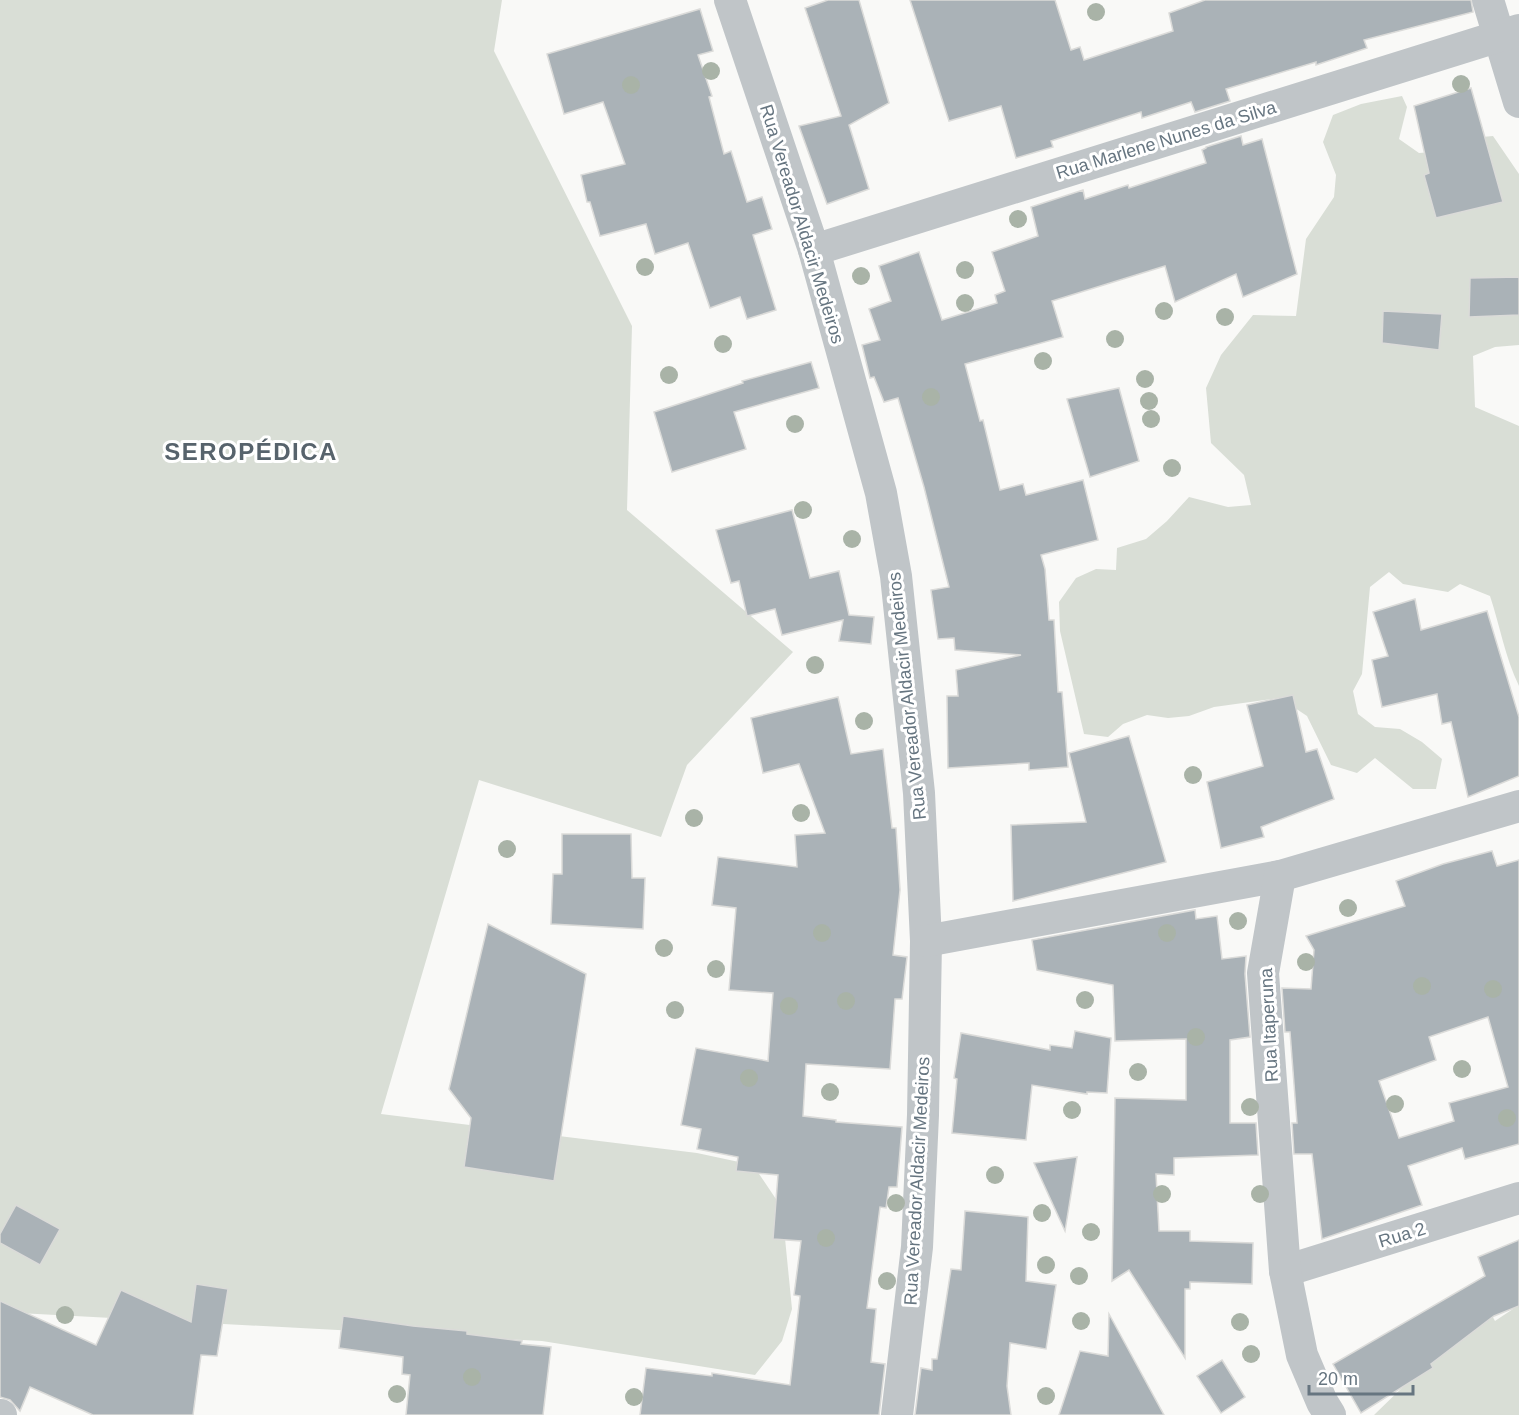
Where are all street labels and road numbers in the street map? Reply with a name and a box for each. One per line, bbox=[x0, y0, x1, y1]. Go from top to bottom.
street label: Rua Marlene Nunes da Silva bbox=[1054, 97, 1279, 183]
street label: Rua Vereador Aldacir Medeiros bbox=[756, 102, 848, 346]
street label: Rua Vereador Aldacir Medeiros bbox=[884, 571, 930, 821]
street label: Rua Itaperuna bbox=[1256, 967, 1282, 1082]
street label: Rua Vereador Aldacir Medeiros bbox=[900, 1056, 934, 1306]
street label: Rua 2 bbox=[1376, 1218, 1428, 1252]

